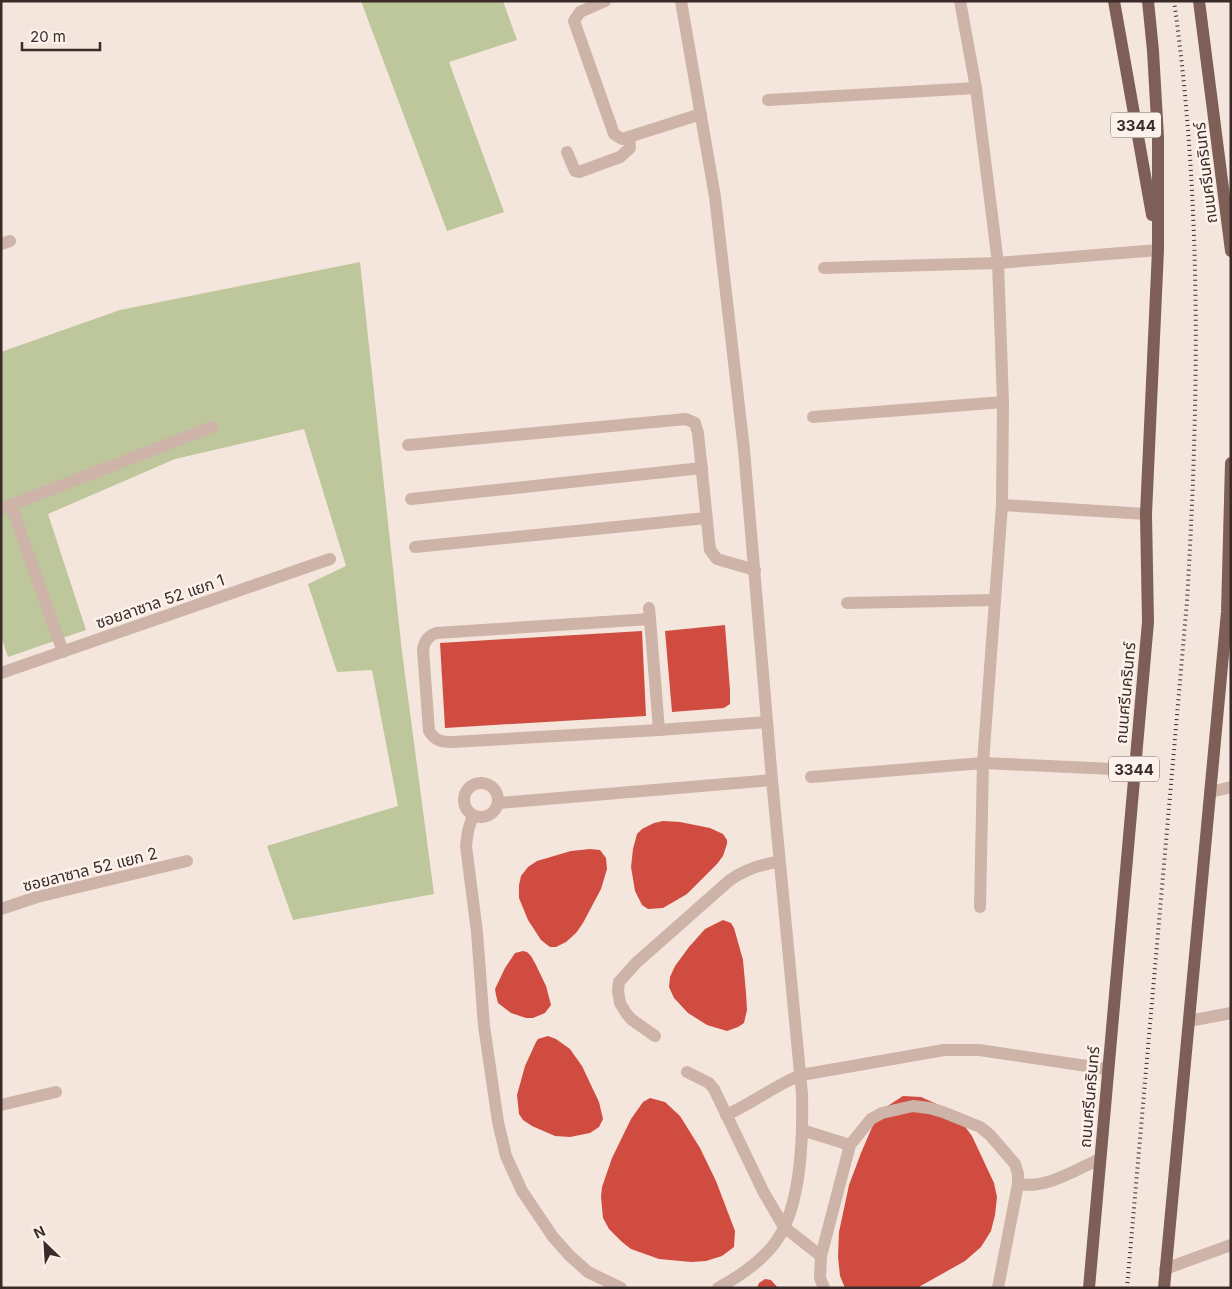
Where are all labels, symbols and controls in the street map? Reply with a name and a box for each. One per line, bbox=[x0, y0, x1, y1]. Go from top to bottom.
scale bar bbox=[22, 20, 100, 52]
text: 20 m bbox=[30, 27, 66, 46]
road number: 3344 bbox=[1111, 112, 1161, 138]
street label: ถนนศรีนครินทร์ bbox=[1189, 120, 1221, 225]
street label: ซอยลาซาล 52 แยก 1 bbox=[93, 570, 227, 632]
street label: ถนนศรีนครินทร์ bbox=[1111, 641, 1139, 745]
road number: 3344 bbox=[1109, 756, 1159, 782]
street label: ซอยลาซาล 52 แยก 2 bbox=[21, 843, 159, 895]
street label: ถนนศรีนครินทร์ bbox=[1075, 1045, 1103, 1149]
north arrow bbox=[20, 1219, 70, 1269]
text: N bbox=[31, 1222, 48, 1242]

